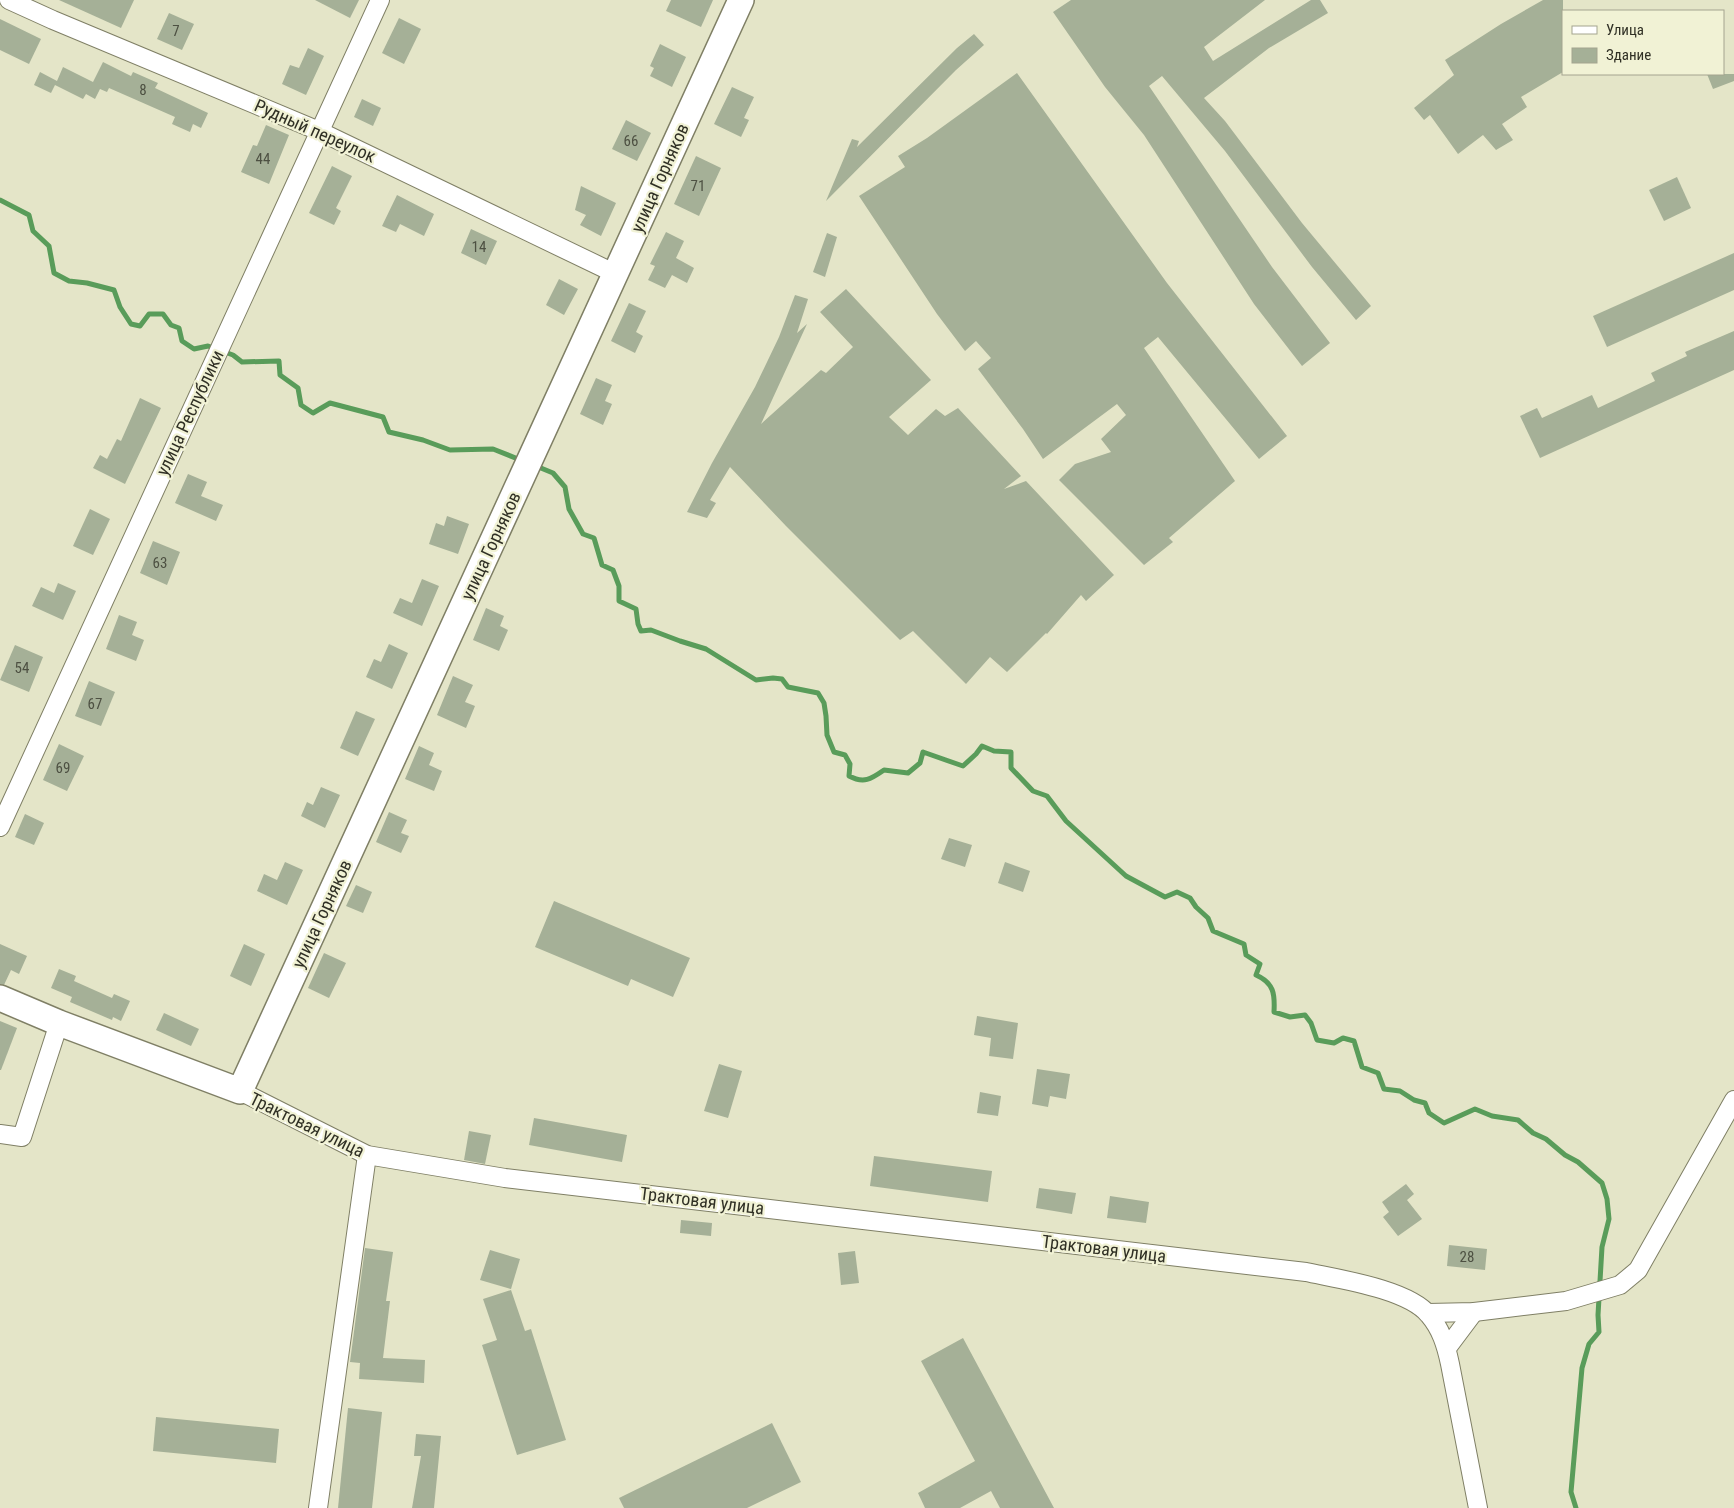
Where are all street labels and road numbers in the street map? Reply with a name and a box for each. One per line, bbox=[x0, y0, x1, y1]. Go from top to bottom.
street label: Рудный переулок bbox=[251, 94, 379, 167]
street label: улица Горняков bbox=[626, 120, 693, 236]
street label: улица Республики bbox=[151, 347, 228, 479]
street label: улица Горняков bbox=[456, 488, 525, 603]
street label: улица Горняков bbox=[287, 856, 356, 971]
street label: Трактовая улица bbox=[246, 1088, 368, 1161]
street label: Трактовая улица bbox=[639, 1182, 765, 1219]
street label: Трактовая улица bbox=[1041, 1230, 1167, 1267]

